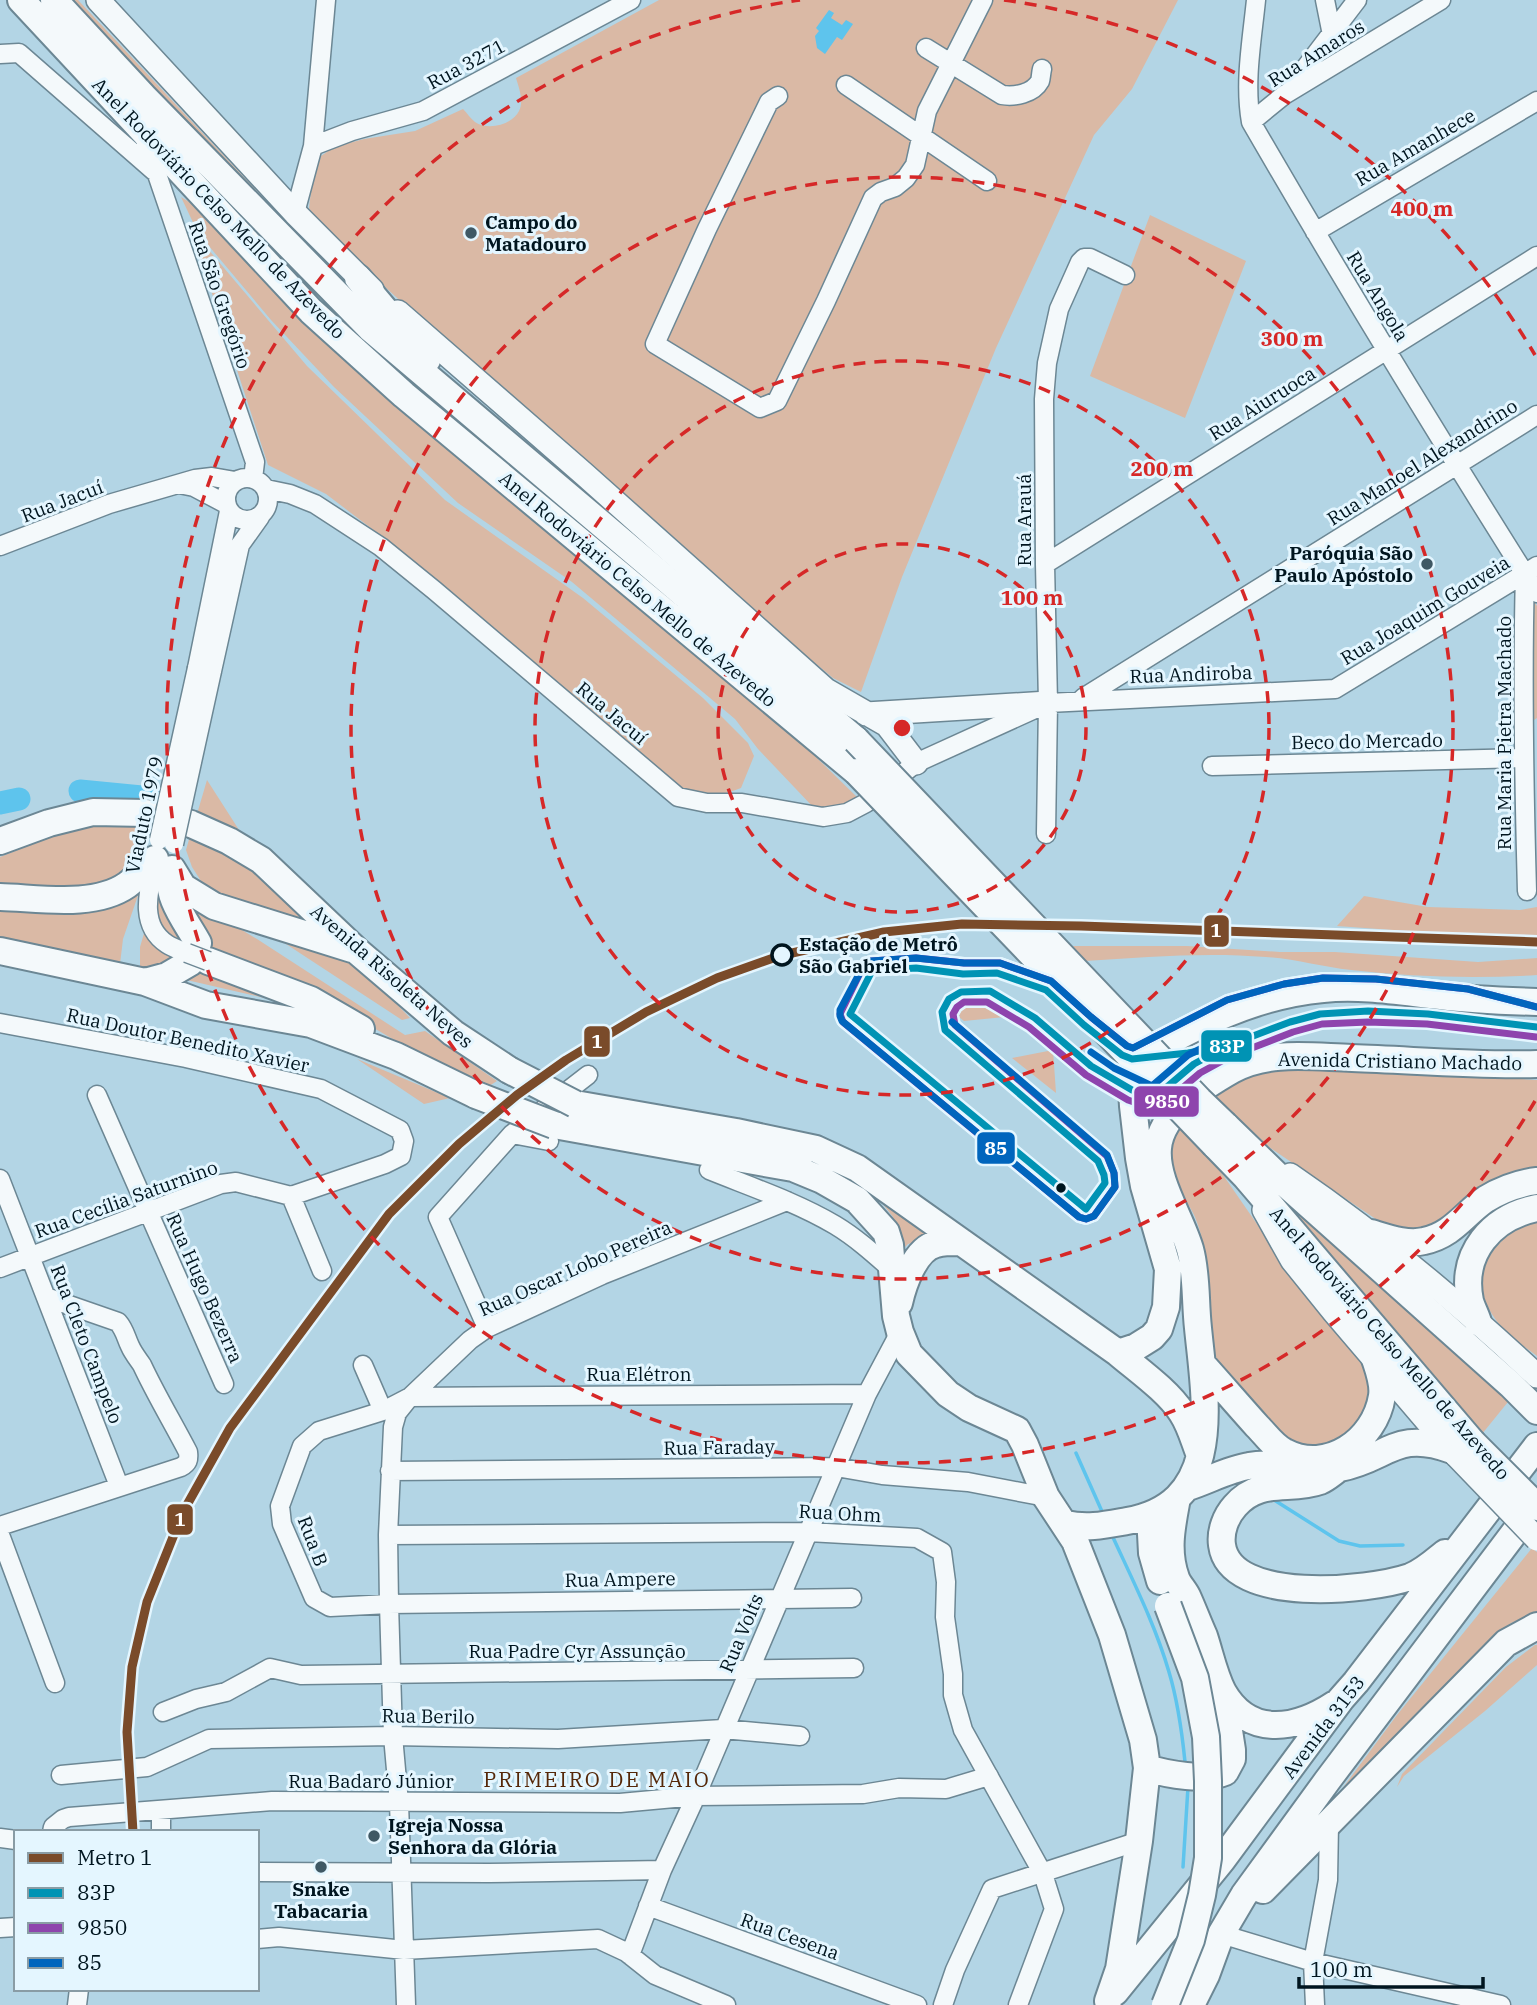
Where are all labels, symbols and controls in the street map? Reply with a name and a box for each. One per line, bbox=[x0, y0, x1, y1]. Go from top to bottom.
street label: Rua Amaros bbox=[1263, 14, 1369, 92]
street label: Rua 3271 bbox=[423, 33, 509, 95]
street label: Anel Rodoviário Celso Mello de Azevedo bbox=[87, 72, 351, 344]
street label: Rua Amanhece bbox=[1351, 103, 1479, 191]
text: 400 m bbox=[1390, 194, 1454, 222]
place label: Campo do Matadouro bbox=[485, 210, 587, 256]
street label: Rua São Gregório bbox=[184, 218, 256, 372]
marker: Campo do Matadouro bbox=[463, 225, 479, 241]
street label: Rua Angola bbox=[1342, 246, 1414, 346]
text: 300 m bbox=[1260, 324, 1324, 352]
street label: Rua Aiuruoca bbox=[1204, 361, 1320, 445]
street label: Rua Manoel Alexandrino bbox=[1322, 394, 1522, 530]
text: 200 m bbox=[1130, 454, 1194, 482]
street label: Anel Rodoviário Celso Mello de Azevedo bbox=[495, 466, 781, 712]
street label: Rua Arauá bbox=[1012, 473, 1036, 567]
street label: Rua Jacuí bbox=[18, 474, 106, 528]
place label: Paróquia São Paulo Apóstolo bbox=[1274, 541, 1413, 587]
street label: Rua Joaquim Gouveia bbox=[1336, 550, 1514, 670]
marker: Paróquia São Paulo Apóstolo bbox=[1419, 556, 1435, 572]
text: 100 m bbox=[1000, 583, 1064, 611]
street label: Rua Maria Pietra Machado bbox=[1492, 616, 1516, 850]
street label: Rua Andiroba bbox=[1129, 660, 1253, 688]
street label: Rua Jacuí bbox=[571, 676, 653, 750]
centre of rings bbox=[890, 716, 914, 740]
street label: Beco do Mercado bbox=[1291, 728, 1443, 754]
street label: Viaduto 1979 bbox=[120, 754, 168, 876]
street label: Avenida Risoleta Neves bbox=[306, 899, 478, 1053]
line badge: 1 bbox=[1203, 914, 1230, 948]
text: 1 bbox=[1210, 918, 1222, 942]
place label: Estação de Metrô São Gabriel bbox=[799, 932, 958, 978]
marker: Estação de Metrô São Gabriel bbox=[771, 944, 793, 966]
street label: Rua Doutor Benedito Xavier bbox=[64, 1003, 312, 1078]
line badge: 1 bbox=[583, 1025, 611, 1058]
text: 1 bbox=[591, 1029, 603, 1053]
line badge: 83P bbox=[1200, 1029, 1253, 1063]
text: 83P bbox=[1209, 1034, 1245, 1058]
street label: Avenida Cristiano Machado bbox=[1278, 1047, 1522, 1075]
line badge: 9850 bbox=[1133, 1085, 1200, 1118]
text: 9850 bbox=[1144, 1089, 1190, 1113]
line badge: 85 bbox=[976, 1131, 1016, 1165]
text: 85 bbox=[985, 1136, 1007, 1160]
street label: Rua Cecília Saturnino bbox=[31, 1155, 221, 1243]
unlabelled marker bbox=[1054, 1181, 1068, 1195]
street label: Anel Rodoviário Celso Mello de Azevedo bbox=[1265, 1201, 1515, 1485]
street label: Rua Hugo Bezerra bbox=[161, 1210, 249, 1366]
street label: Rua Oscar Lobo Pereira bbox=[475, 1215, 675, 1321]
street label: Rua Cleto Campelo bbox=[46, 1261, 128, 1427]
street label: Rua Elétron bbox=[586, 1362, 692, 1386]
street label: Rua Faraday bbox=[663, 1434, 776, 1460]
street label: Rua Ohm bbox=[798, 1499, 882, 1527]
line badge: 1 bbox=[166, 1503, 194, 1536]
text: 1 bbox=[174, 1507, 186, 1531]
street label: Rua B bbox=[292, 1512, 334, 1570]
street label: Rua Ampere bbox=[564, 1566, 676, 1592]
street label: Rua Volts bbox=[714, 1590, 768, 1676]
street label: Rua Padre Cyr Assunção bbox=[468, 1639, 686, 1663]
street label: Avenida 3153 bbox=[1276, 1671, 1370, 1783]
street label: Rua Berilo bbox=[381, 1703, 475, 1729]
district label: PRIMEIRO DE MAIO bbox=[483, 1765, 711, 1793]
street label: Rua Badaró Júnior bbox=[288, 1769, 454, 1793]
place label: Igreja Nossa Senhora da Glória bbox=[388, 1813, 557, 1859]
marker: Igreja Nossa Senhora da Glória bbox=[366, 1828, 382, 1844]
legend bbox=[14, 1830, 259, 1991]
text: Metro 1 bbox=[77, 1843, 153, 1871]
marker: Snake Tabacaria bbox=[313, 1859, 329, 1875]
place label: Snake Tabacaria bbox=[274, 1877, 368, 1923]
text: 83P bbox=[77, 1878, 115, 1906]
street label: Rua Cesena bbox=[737, 1907, 843, 1965]
text: 9850 bbox=[77, 1913, 127, 1941]
scale bar bbox=[1299, 1946, 1483, 1990]
text: 85 bbox=[77, 1948, 102, 1976]
text: 100 m bbox=[1310, 1955, 1373, 1983]

